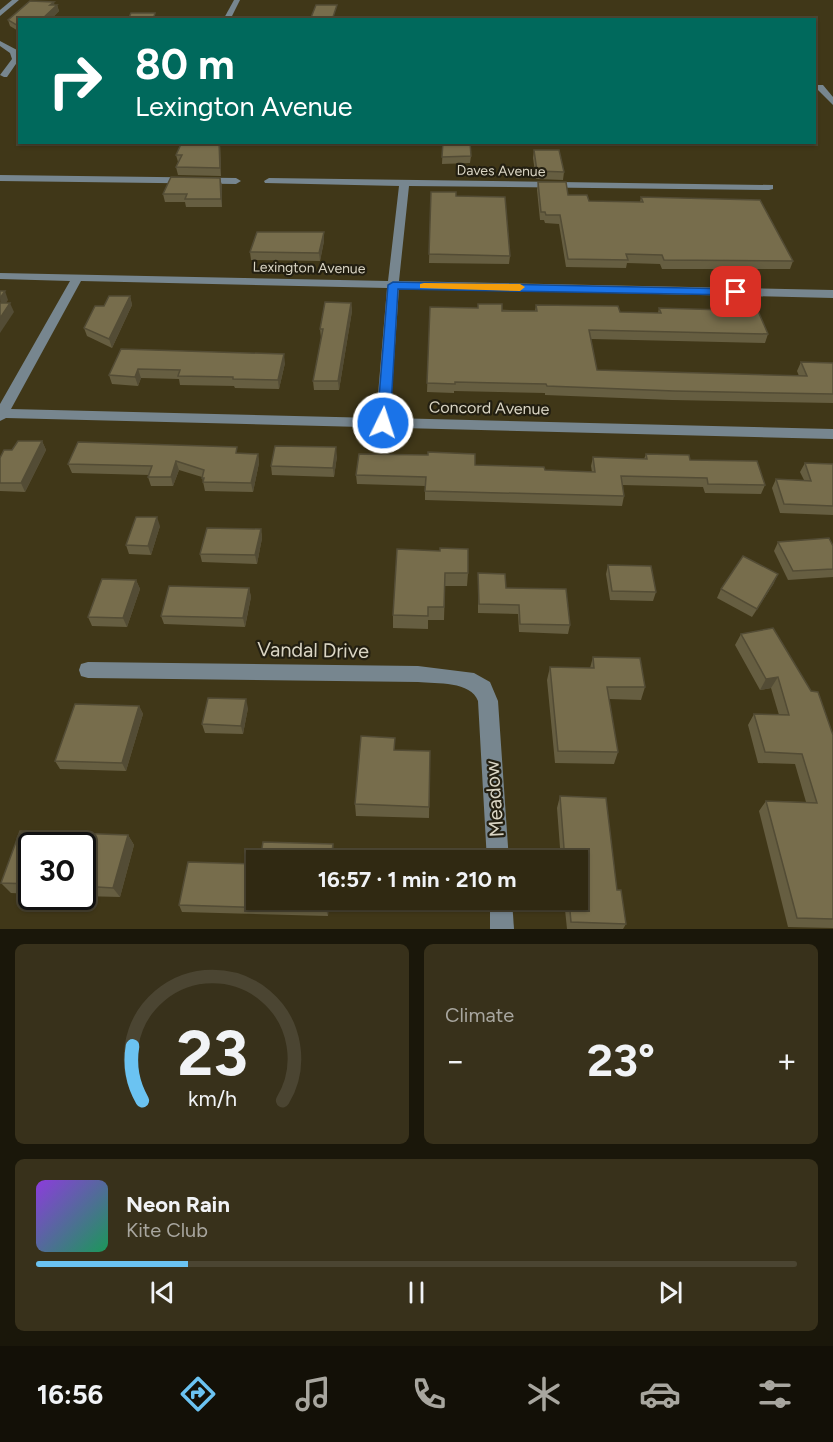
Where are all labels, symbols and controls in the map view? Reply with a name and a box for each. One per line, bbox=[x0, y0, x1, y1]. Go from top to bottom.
text: 80 m bbox=[135, 39, 235, 90]
icon: right bbox=[36, 42, 114, 120]
text: Lexington Avenue bbox=[135, 90, 353, 123]
street label: Daves Avenue bbox=[456, 162, 546, 180]
street label: Lexington Avenue bbox=[252, 259, 366, 277]
pin bbox=[710, 266, 761, 317]
icon: arrive bbox=[719, 275, 752, 308]
position arrow bbox=[351, 391, 415, 455]
street label: Concord Avenue bbox=[429, 397, 550, 419]
street label: Vandal Drive bbox=[257, 637, 369, 663]
street label: Meadow bbox=[479, 760, 509, 838]
speed limit sign: 30 bbox=[18, 832, 96, 910]
text: 16:57 · 1 min · 210 m bbox=[318, 866, 516, 893]
text: Climate bbox=[445, 1003, 514, 1027]
text: 23 bbox=[177, 1016, 247, 1091]
text: 23° bbox=[587, 1033, 655, 1087]
text: − bbox=[445, 1041, 466, 1080]
text: + bbox=[776, 1041, 797, 1080]
text: km/h bbox=[188, 1086, 236, 1111]
text: Neon Rain bbox=[126, 1191, 230, 1218]
text: Kite Club bbox=[126, 1218, 208, 1242]
icon: previous bbox=[146, 1276, 179, 1309]
icon: pause bbox=[400, 1276, 433, 1309]
icon: next bbox=[654, 1276, 687, 1309]
icon: directions bbox=[177, 1373, 219, 1415]
icon: music bbox=[292, 1373, 334, 1415]
icon: phone bbox=[408, 1373, 450, 1415]
icon: climate bbox=[523, 1373, 565, 1415]
icon: car bbox=[639, 1373, 681, 1415]
icon: filters bbox=[754, 1373, 796, 1415]
text: 16:56 bbox=[37, 1378, 103, 1411]

